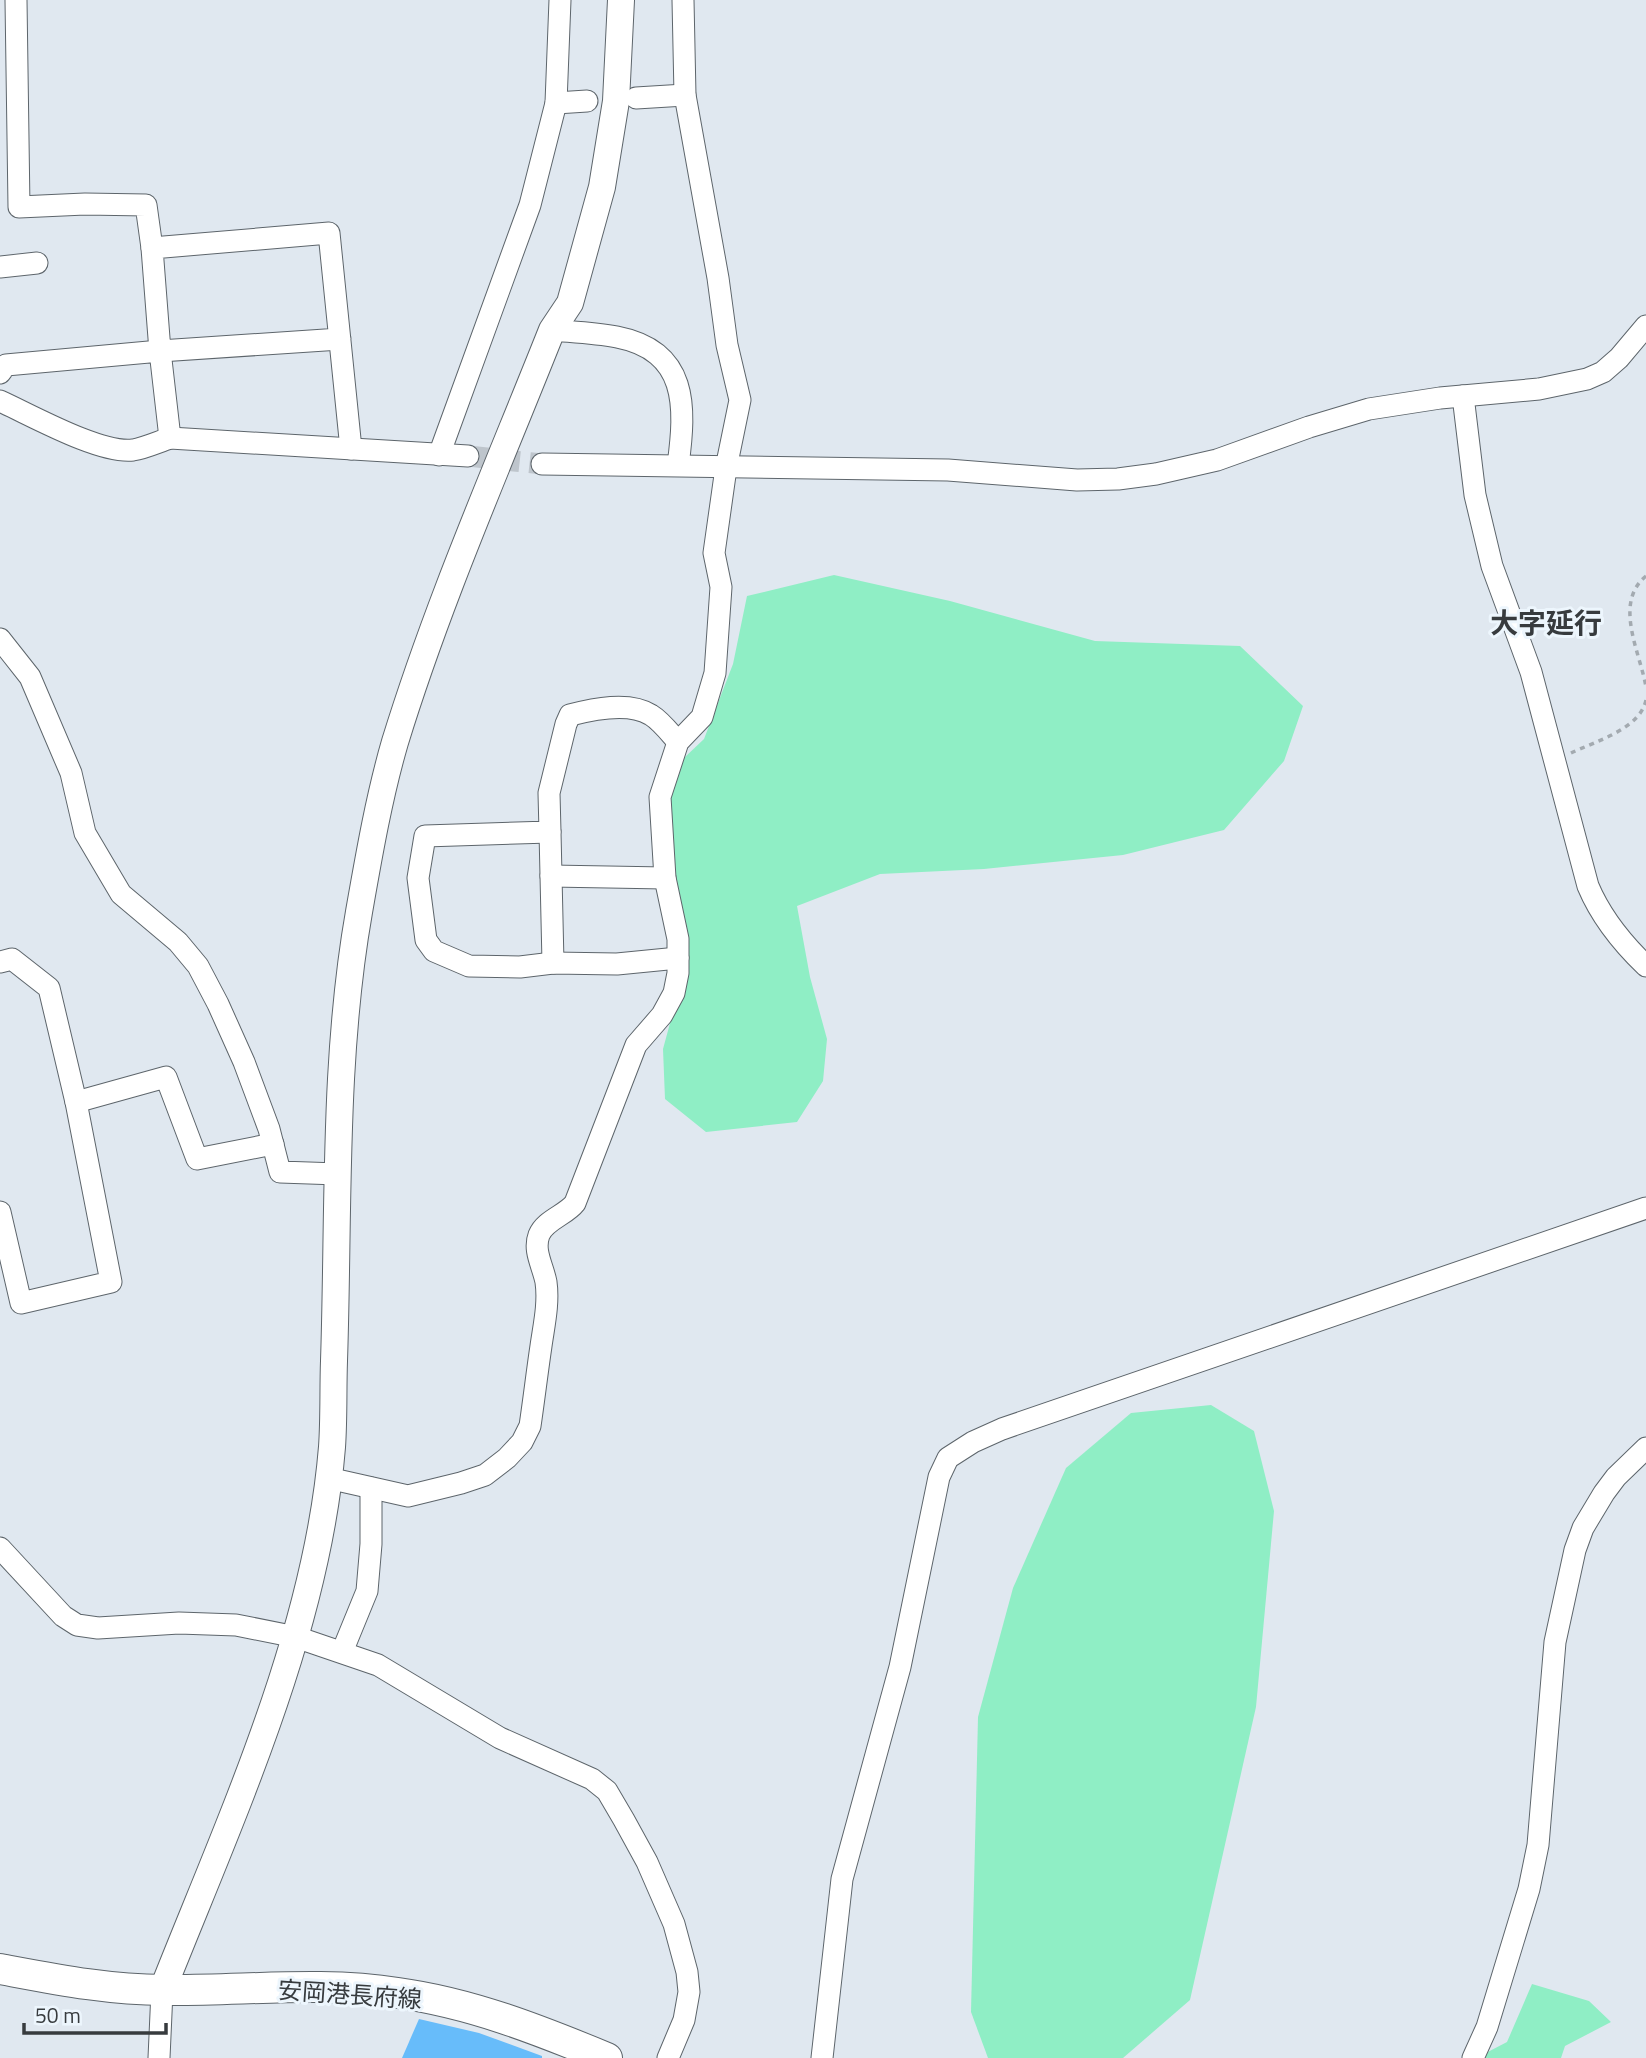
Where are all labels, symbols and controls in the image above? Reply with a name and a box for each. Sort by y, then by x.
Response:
district label: 大字延行 [1490,601,1602,644]
street label: 安岡港長府線 [277,1971,423,2017]
scale bar [24,1992,166,2036]
text: 50 m [35,1999,81,2031]

